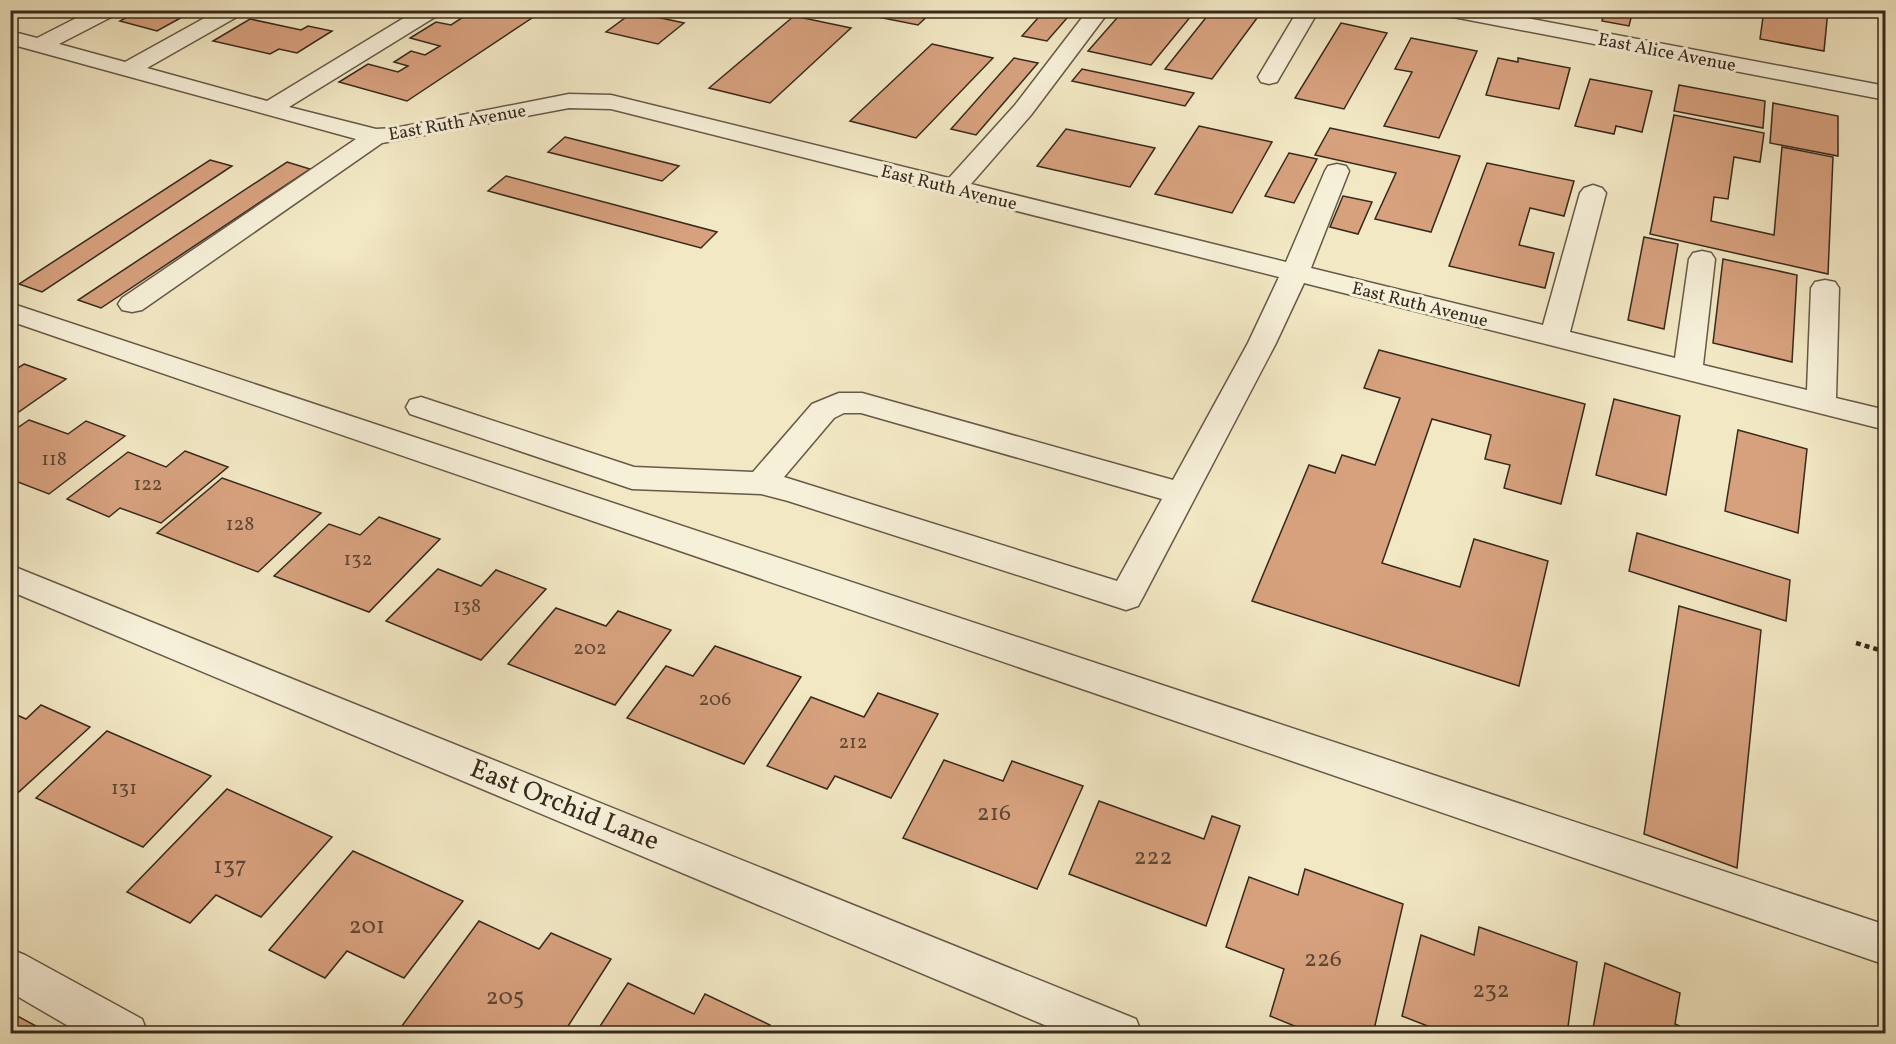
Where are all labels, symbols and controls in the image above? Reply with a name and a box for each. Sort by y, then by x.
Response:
street label: East Alice Avenue [1596,28,1738,79]
street label: East Ruth Avenue [386,99,528,148]
street label: East Ruth Avenue [878,159,1019,217]
street label: East Ruth Avenue [1349,276,1490,334]
house number: 118 [41,446,67,474]
house number: 122 [133,471,163,499]
house number: 128 [226,511,254,539]
house number: 132 [344,546,372,574]
house number: 138 [453,593,481,621]
house number: 202 [573,635,607,663]
house number: 206 [699,686,731,714]
house number: 212 [838,729,868,757]
street label: East Orchid Lane [464,751,664,861]
house number: 131 [111,775,137,803]
house number: 216 [977,797,1011,831]
house number: 222 [1134,841,1172,875]
house number: 137 [213,850,247,884]
house number: 201 [349,910,385,944]
house number: 226 [1304,943,1342,977]
house number: 232 [1472,974,1510,1008]
house number: 205 [486,981,524,1015]

